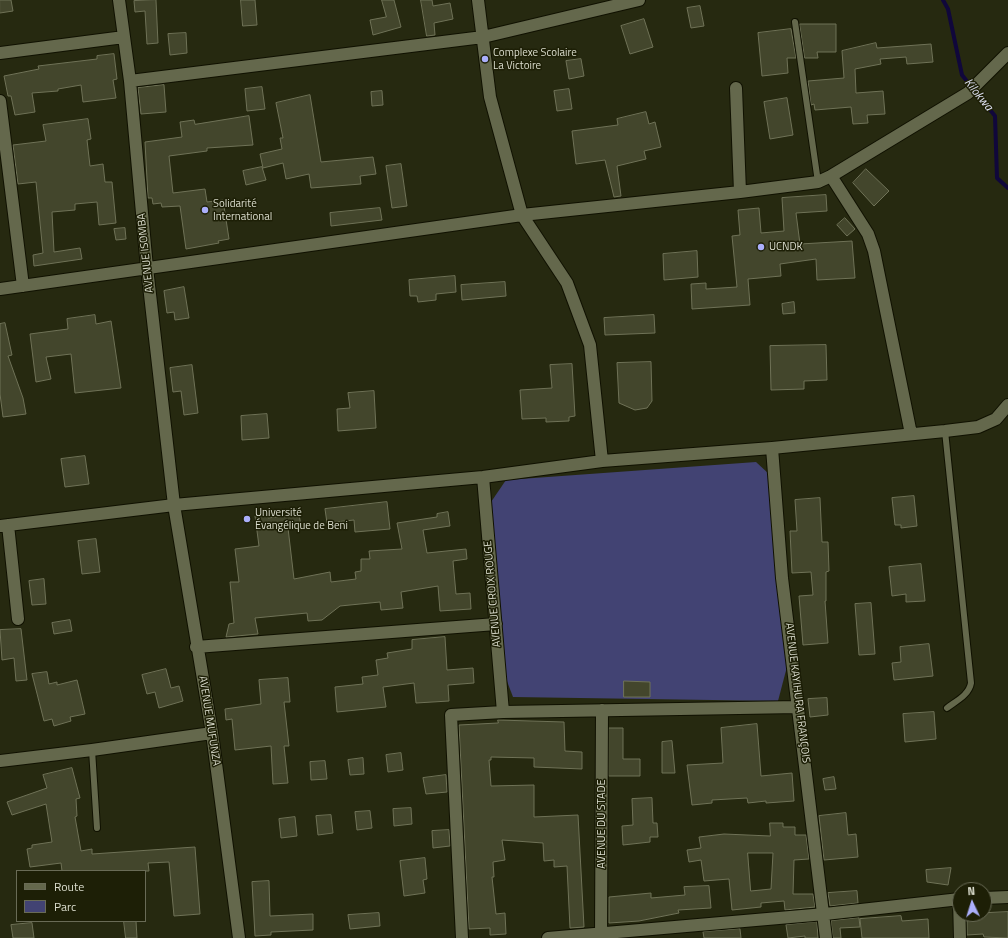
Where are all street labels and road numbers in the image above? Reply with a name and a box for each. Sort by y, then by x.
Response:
street label: AVENUE ISOMBA [135,212,157,294]
street label: AVENUE CROIX ROUGE [482,540,504,648]
street label: AVENUE KAYIHURA FRANÇOIS [782,622,812,764]
street label: AVENUE MUFUNZA [195,675,223,767]
street label: AVENUE DU STADE [595,779,609,869]

